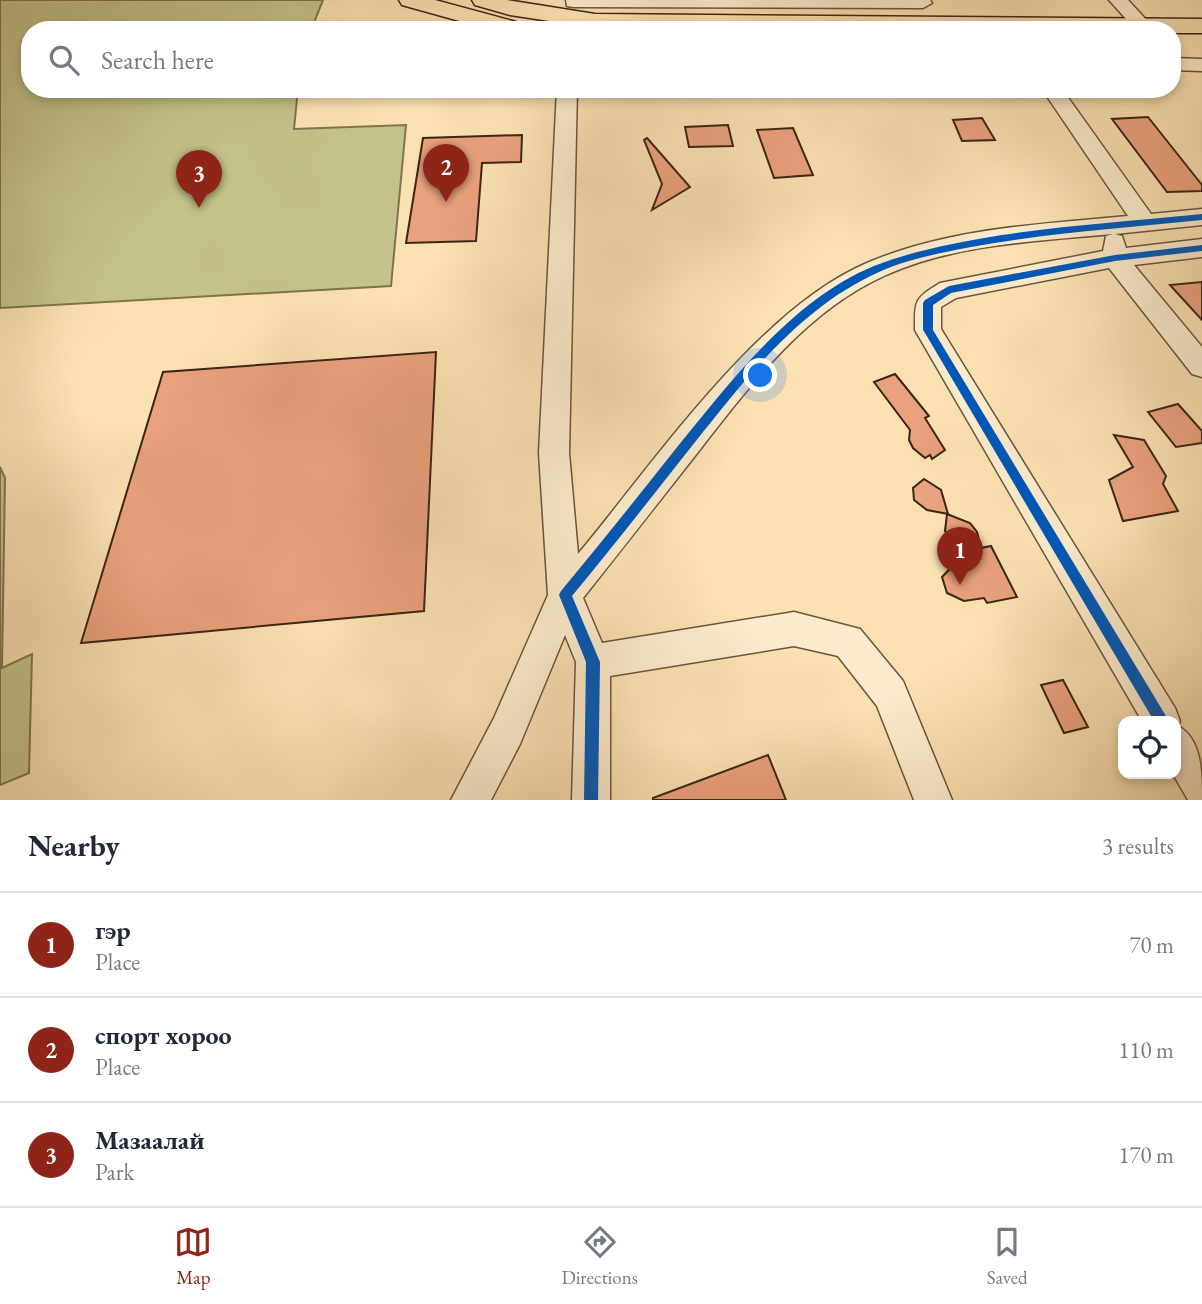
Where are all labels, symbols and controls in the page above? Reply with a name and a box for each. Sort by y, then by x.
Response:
search box [21,21,1181,98]
icon: search [45,41,83,79]
text: Search here [101,43,214,77]
pin: 2 [423,144,469,202]
pin: 3 [176,150,222,208]
your location [743,358,777,392]
pin: 1 [937,527,983,585]
map controls [1118,716,1181,779]
button: locate [1118,716,1181,779]
text: Nearby [28,826,120,865]
text: 3 results [1102,831,1174,861]
text: гэр [95,913,131,947]
text: 1 [45,930,57,960]
text: 70 m [1129,930,1174,960]
text: Place [95,947,140,977]
text: спорт хороо [95,1018,232,1052]
text: 2 [45,1035,57,1065]
text: 110 m [1118,1035,1174,1065]
text: Place [95,1052,140,1082]
text: Мазаалай [95,1123,204,1157]
text: 3 [45,1140,57,1170]
text: 170 m [1118,1140,1174,1170]
text: Park [95,1157,134,1187]
tab: Map [174,1223,212,1290]
tab: Directions [561,1223,638,1290]
tab: Saved [987,1223,1028,1290]

